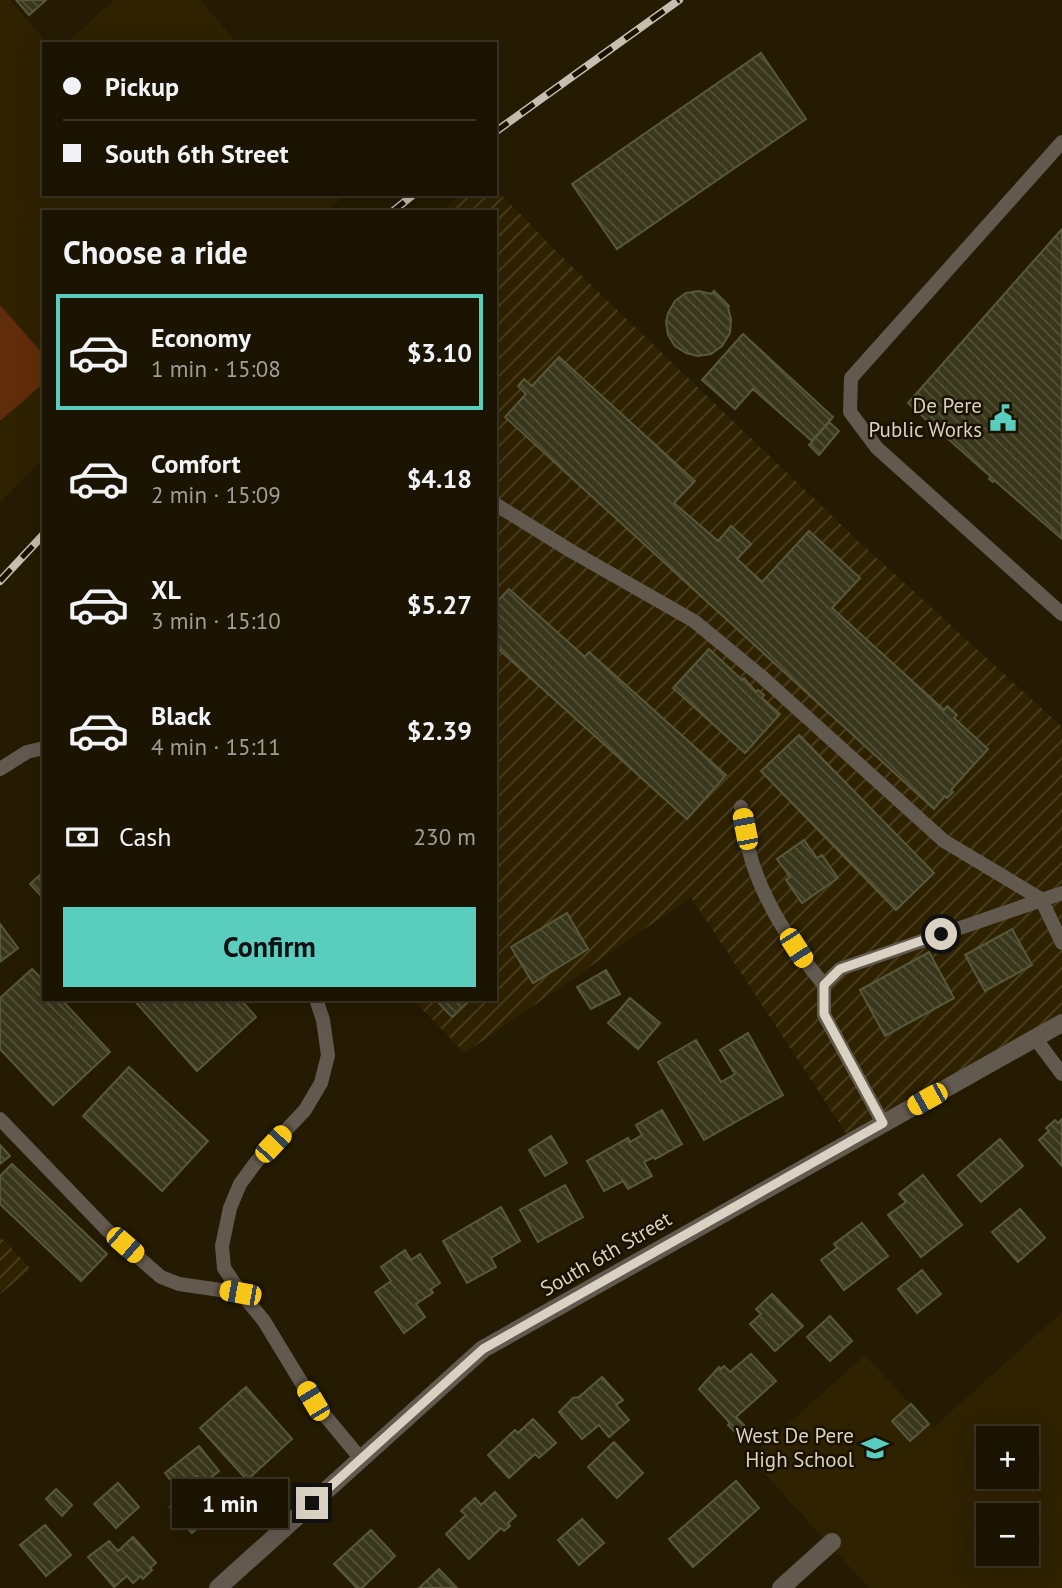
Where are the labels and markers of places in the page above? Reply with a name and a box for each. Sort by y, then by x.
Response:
place label: De Pere Public Works [869,392,982,443]
public building icon: De Pere Public Works [988,403,1018,433]
place label: West De Pere High School [736,1422,854,1473]
school or university icon: West De Pere High School [860,1433,890,1463]

